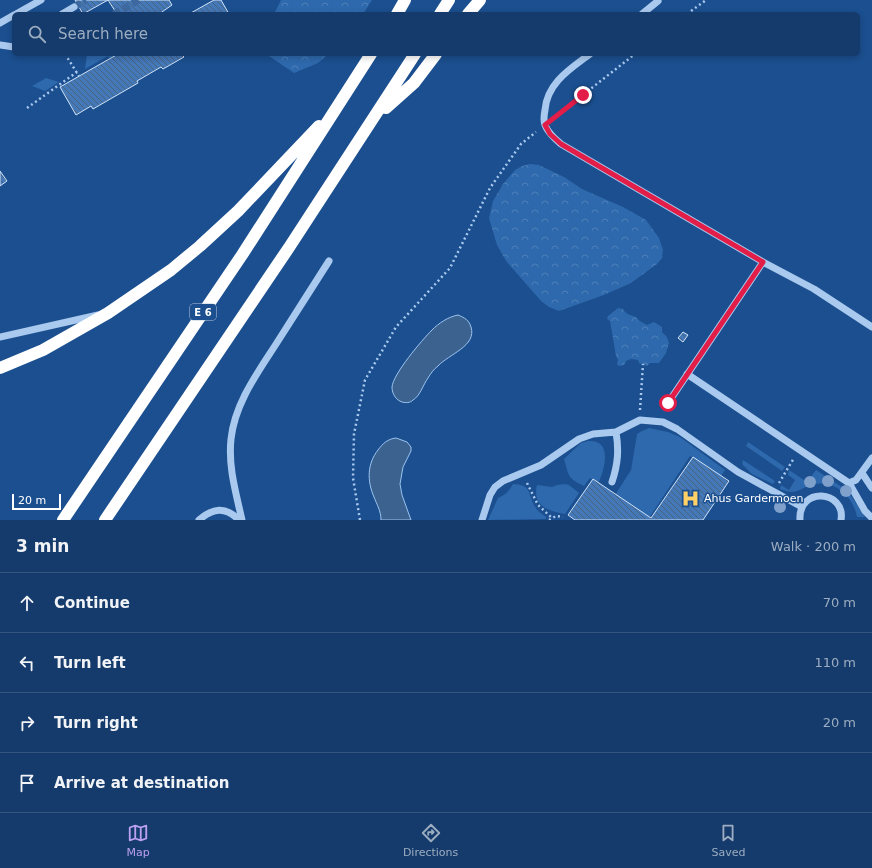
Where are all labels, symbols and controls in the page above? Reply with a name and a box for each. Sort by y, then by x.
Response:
search box [12,12,860,56]
icon: search [26,23,48,45]
text: Search here [58,25,148,43]
route end [574,86,592,104]
road number: E 6 [190,304,216,320]
route start [659,394,677,412]
hospital icon: Ahus Gardermoen [681,488,701,508]
scale bar [12,492,61,511]
place label: Ahus Gardermoen [704,492,804,505]
text: 20 m [18,494,46,507]
text: 3 min [16,536,69,556]
text: Walk · 200 m [771,539,856,554]
icon: ahead [16,592,38,614]
text: Continue [54,594,130,612]
text: 70 m [823,595,856,610]
icon: left [16,652,38,674]
text: Turn left [54,654,126,672]
text: 110 m [814,655,856,670]
icon: right [16,712,38,734]
text: Turn right [54,714,138,732]
text: 20 m [823,715,856,730]
icon: arrive [16,772,38,794]
text: Arrive at destination [54,774,229,792]
tab: Map [127,822,150,859]
tab: Directions [403,822,458,859]
tab: Saved [711,822,745,859]

